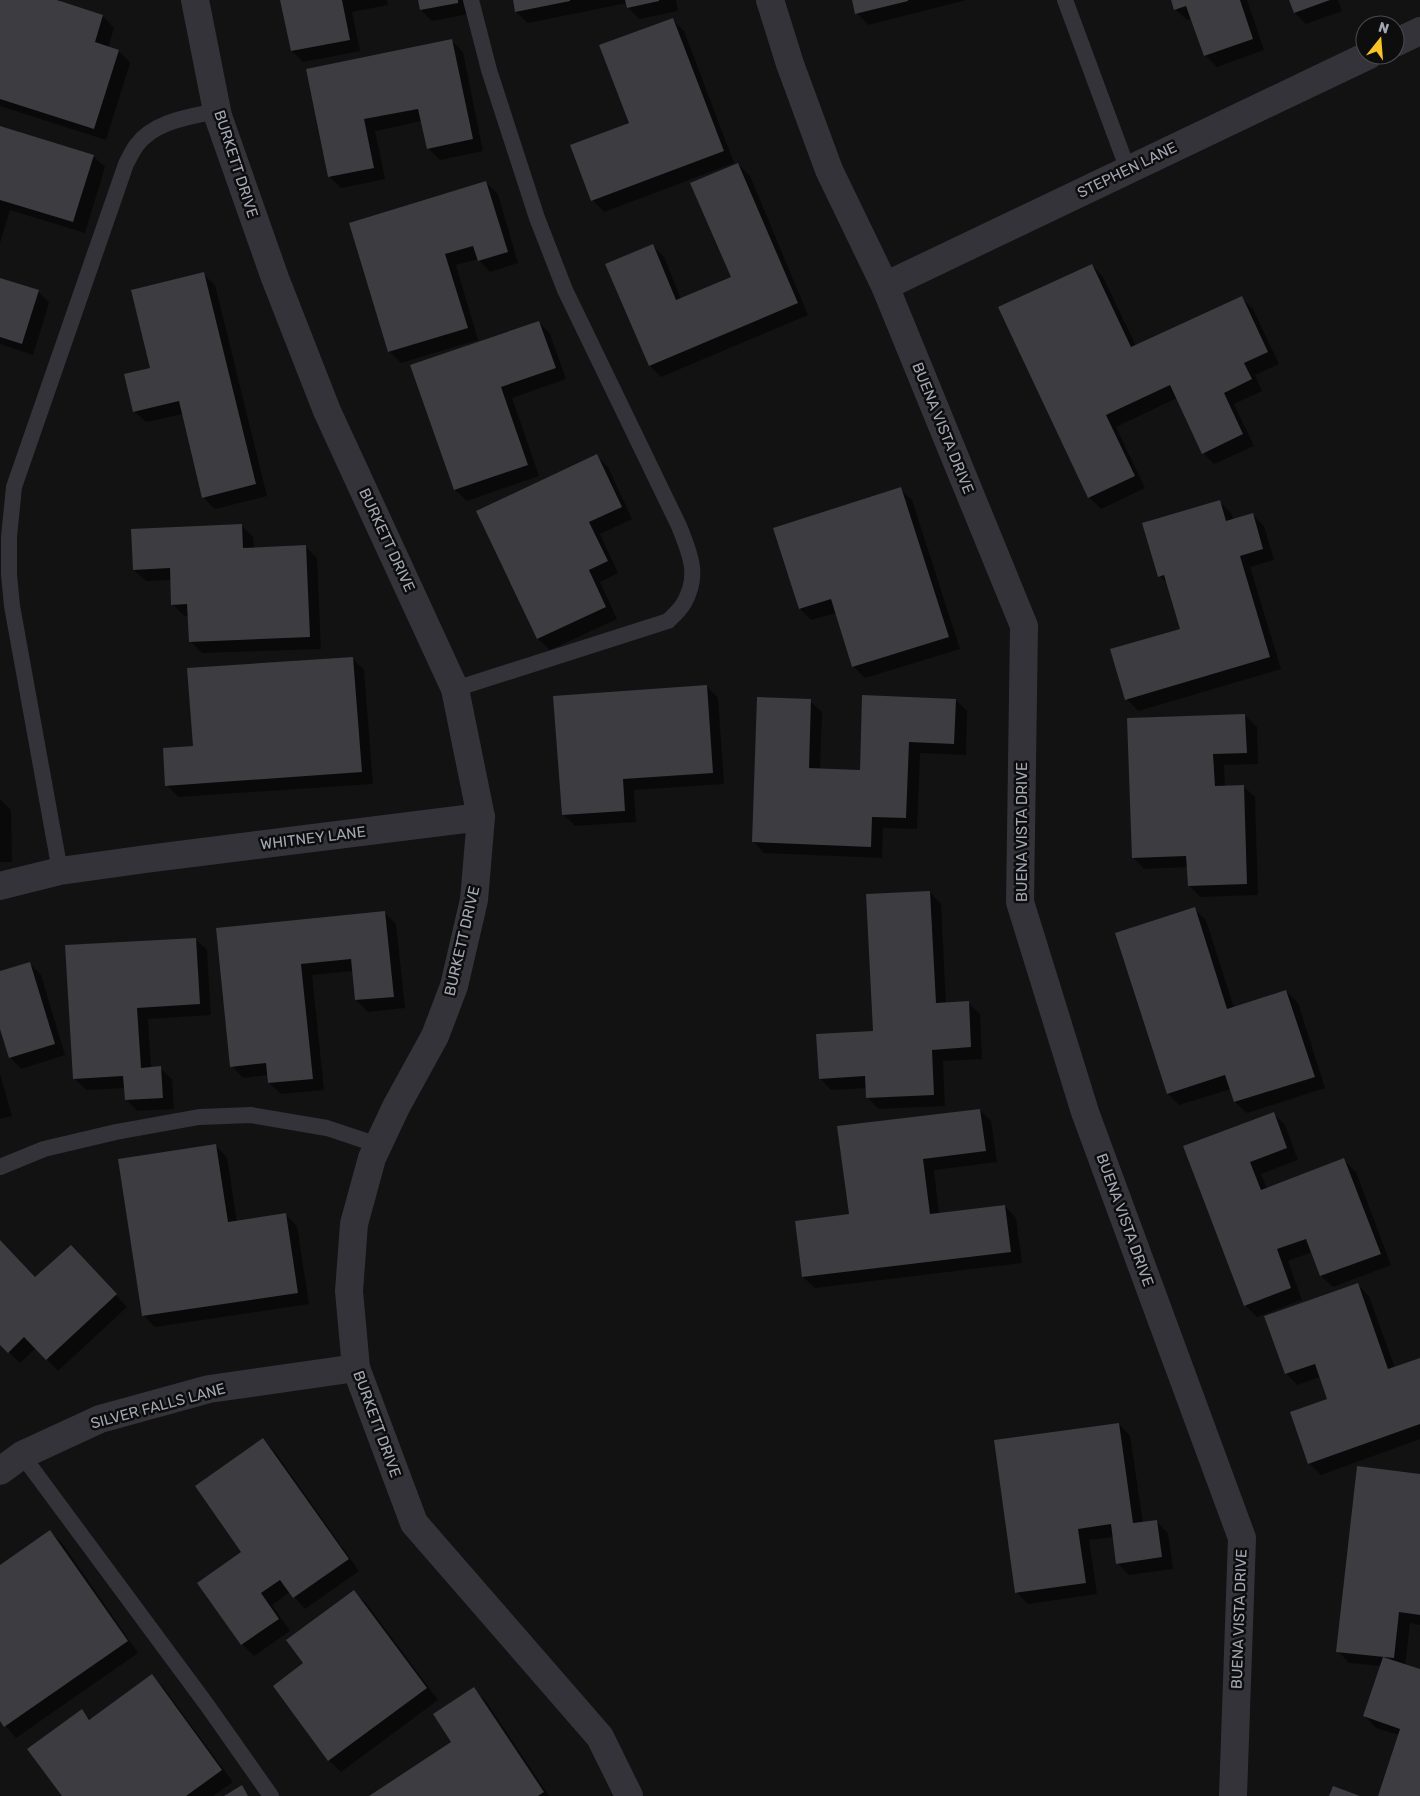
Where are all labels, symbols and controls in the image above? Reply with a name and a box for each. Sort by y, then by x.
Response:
north arrow [1355,15,1405,65]
text: N [1376,18,1391,38]
street label: BURKETT DRIVE [210,108,262,220]
street label: STEPHEN LANE [1074,138,1180,202]
street label: BUENA VISTA DRIVE [908,360,978,496]
street label: BURKETT DRIVE [355,485,419,595]
street label: BUENA VISTA DRIVE [1013,762,1031,902]
street label: WHITNEY LANE [259,823,367,853]
street label: BURKETT DRIVE [441,884,483,998]
street label: BUENA VISTA DRIVE [1093,1151,1157,1289]
street label: BURKETT DRIVE [349,1368,405,1480]
street label: SILVER FALLS LANE [89,1379,227,1433]
street label: BUENA VISTA DRIVE [1228,1549,1250,1689]

